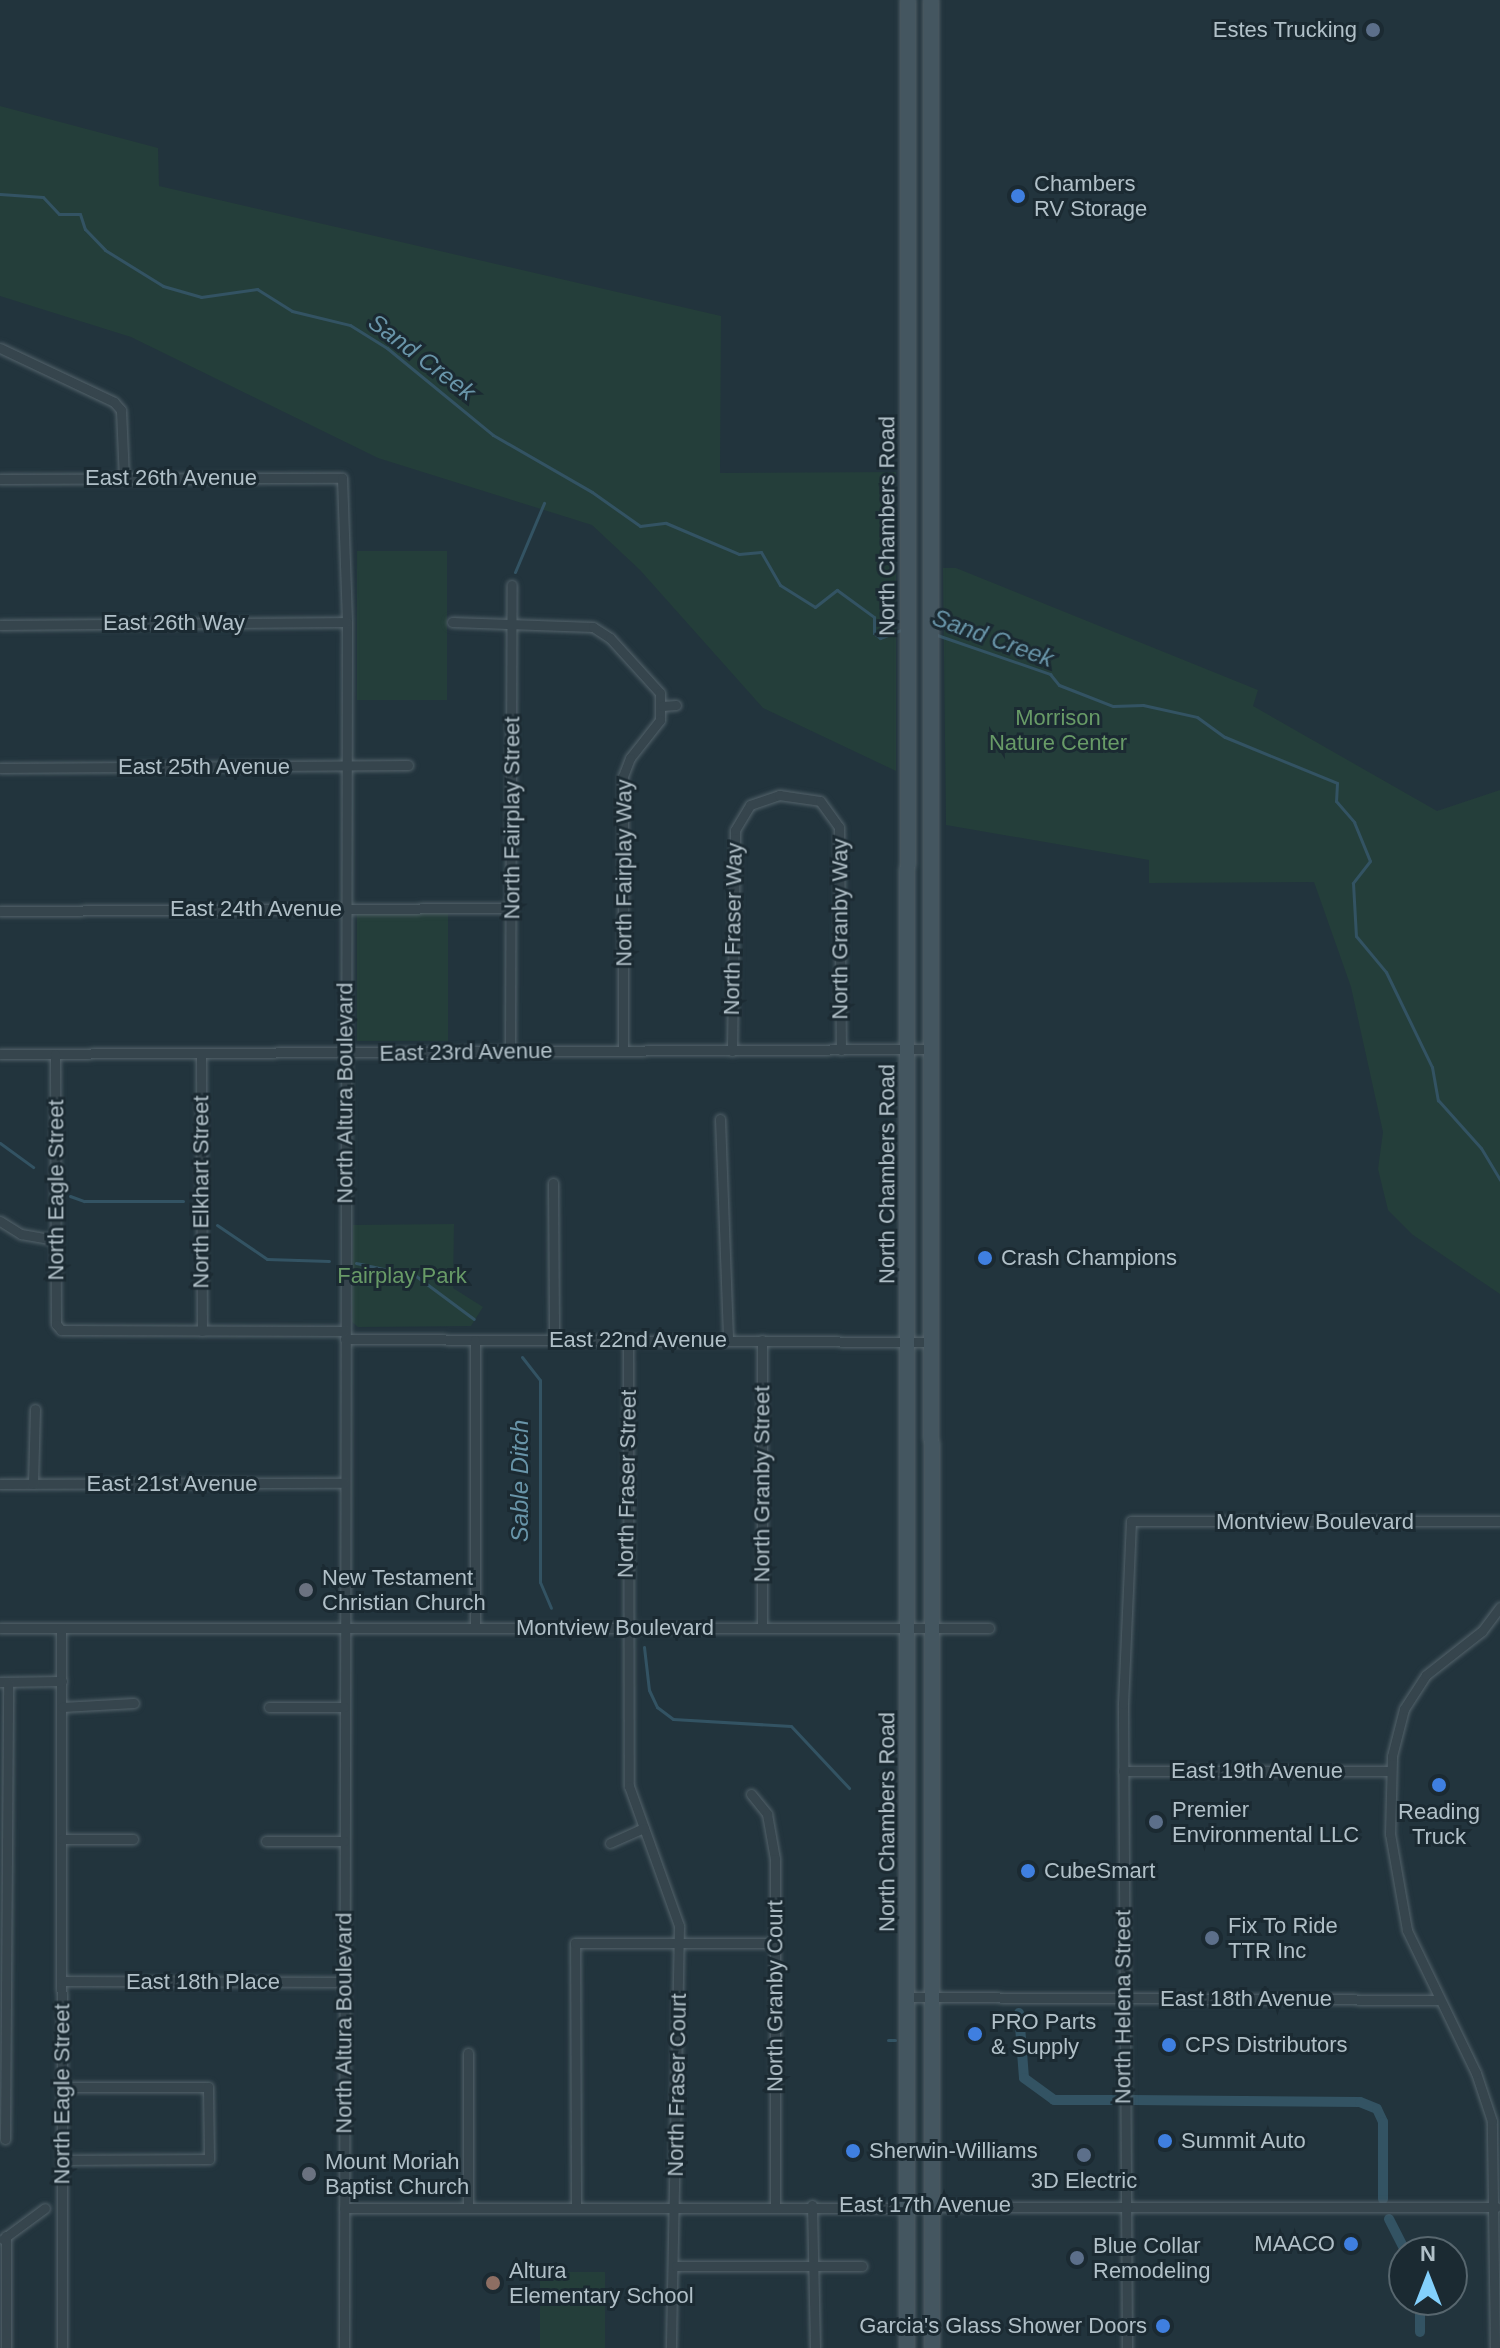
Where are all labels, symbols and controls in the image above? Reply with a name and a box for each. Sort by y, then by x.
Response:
place label: Estes Trucking [1212,17,1357,43]
marker: Estes Trucking [1364,21,1382,39]
place label: Chambers RV Storage [1034,170,1147,222]
marker: Chambers RV Storage [1009,187,1027,205]
water label: Sand Creek [363,307,481,407]
street label: North Chambers Road [874,416,900,636]
street label: East 26th Avenue [84,465,258,491]
water label: Sand Creek [929,603,1057,673]
street label: East 26th Way [103,610,245,636]
park label: Morrison Nature Center [989,704,1127,756]
street label: North Fairplay Street [499,717,525,919]
street label: East 25th Avenue [117,754,291,780]
street label: North Fairplay Way [611,779,637,967]
street label: North Granby Way [827,838,853,1020]
street label: North Fraser Way [718,842,748,1016]
street label: East 24th Avenue [169,896,343,922]
street label: North Altura Boulevard [332,982,358,1204]
street label: East 23rd Avenue [379,1037,553,1067]
street label: North Chambers Road [874,1064,900,1284]
street label: North Elkhart Street [188,1095,214,1289]
street label: North Eagle Street [43,1100,69,1280]
place label: Crash Champions [1001,1245,1177,1271]
marker: Crash Champions [976,1249,994,1267]
park label: Fairplay Park [337,1263,467,1289]
street label: East 22nd Avenue [548,1327,728,1353]
street label: North Granby Street [749,1386,775,1582]
street label: North Fraser Street [612,1390,642,1578]
water label: Sable Ditch [506,1420,534,1542]
street label: East 21st Avenue [86,1471,258,1497]
street label: Montview Boulevard [1216,1509,1414,1535]
place label: New Testament Christian Church [322,1564,486,1616]
marker: New Testament Christian Church [297,1581,315,1599]
street label: Montview Boulevard [516,1615,714,1641]
street label: North Chambers Road [874,1712,900,1932]
street label: East 19th Avenue [1170,1758,1344,1784]
marker: Reading Truck [1430,1776,1448,1794]
place label: Premier Environmental LLC [1172,1796,1359,1848]
place label: Reading Truck [1398,1798,1480,1850]
marker: Premier Environmental LLC [1147,1813,1165,1831]
place label: CubeSmart [1044,1858,1155,1884]
marker: CubeSmart [1019,1862,1037,1880]
street label: North Granby Court [762,1900,788,2092]
street label: North Helena Street [1110,1910,1136,2104]
street label: North Altura Boulevard [331,1912,357,2134]
place label: Fix To Ride TTR Inc [1228,1912,1338,1964]
marker: Fix To Ride TTR Inc [1203,1929,1221,1947]
street label: East 18th Place [126,1969,280,1995]
street label: East 18th Avenue [1159,1986,1333,2012]
street label: North Fraser Court [662,1993,692,2177]
street label: North Eagle Street [49,2004,75,2184]
place label: PRO Parts & Supply [991,2008,1096,2060]
marker: PRO Parts & Supply [966,2025,984,2043]
place label: CPS Distributors [1185,2032,1348,2058]
marker: CPS Distributors [1160,2036,1178,2054]
place label: Summit Auto [1181,2128,1307,2154]
marker: Summit Auto [1156,2132,1174,2150]
place label: Sherwin-Williams [869,2138,1038,2164]
marker: Sherwin-Williams [844,2142,862,2160]
marker: 3D Electric [1075,2146,1093,2164]
place label: Mount Moriah Baptist Church [325,2148,469,2200]
marker: Mount Moriah Baptist Church [300,2165,318,2183]
place label: 3D Electric [1031,2168,1137,2194]
street label: East 17th Avenue [838,2192,1012,2218]
place label: MAACO [1254,2231,1335,2257]
place label: Blue Collar Remodeling [1093,2232,1210,2284]
marker: MAACO [1342,2235,1360,2253]
north arrow [1388,2236,1468,2316]
text: N [1420,2241,1436,2266]
marker: Blue Collar Remodeling [1068,2249,1086,2267]
place label: Altura Elementary School [509,2257,694,2308]
marker: Altura Elementary School [484,2274,502,2292]
place label: Garcia's Glass Shower Doors [859,2313,1147,2339]
marker: Garcia's Glass Shower Doors [1154,2317,1172,2335]

